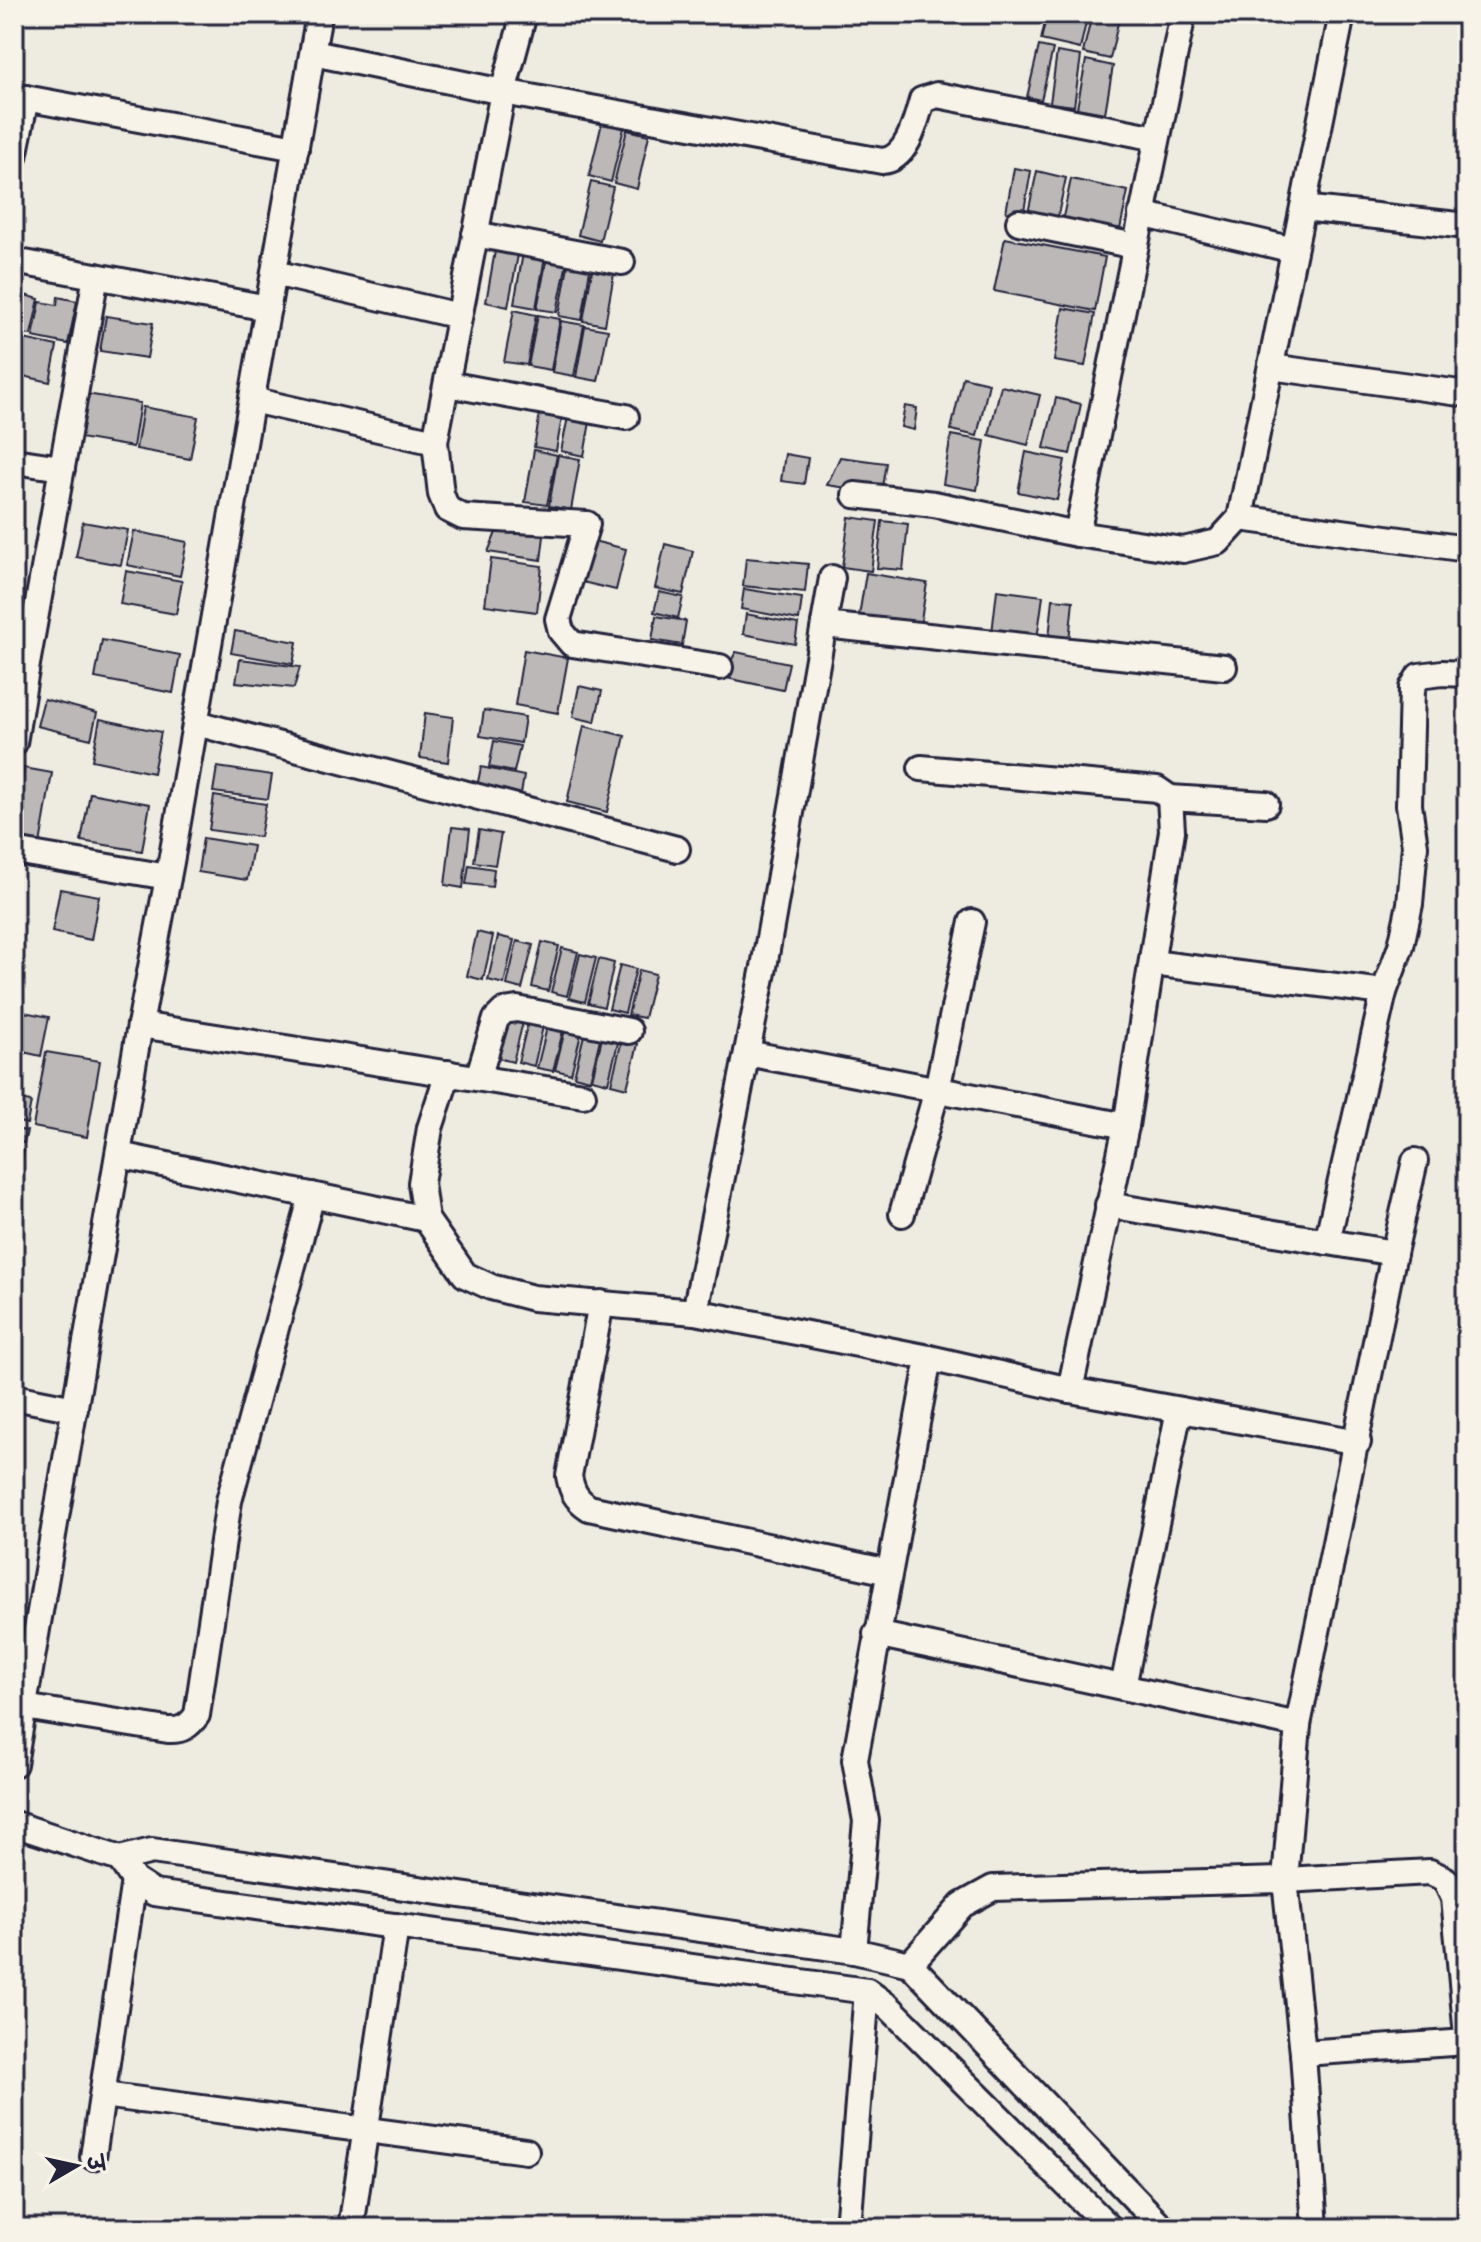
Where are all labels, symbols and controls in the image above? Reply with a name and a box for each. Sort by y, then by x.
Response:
north arrow [36,2126,116,2206]
text: उ [78,2152,109,2175]

